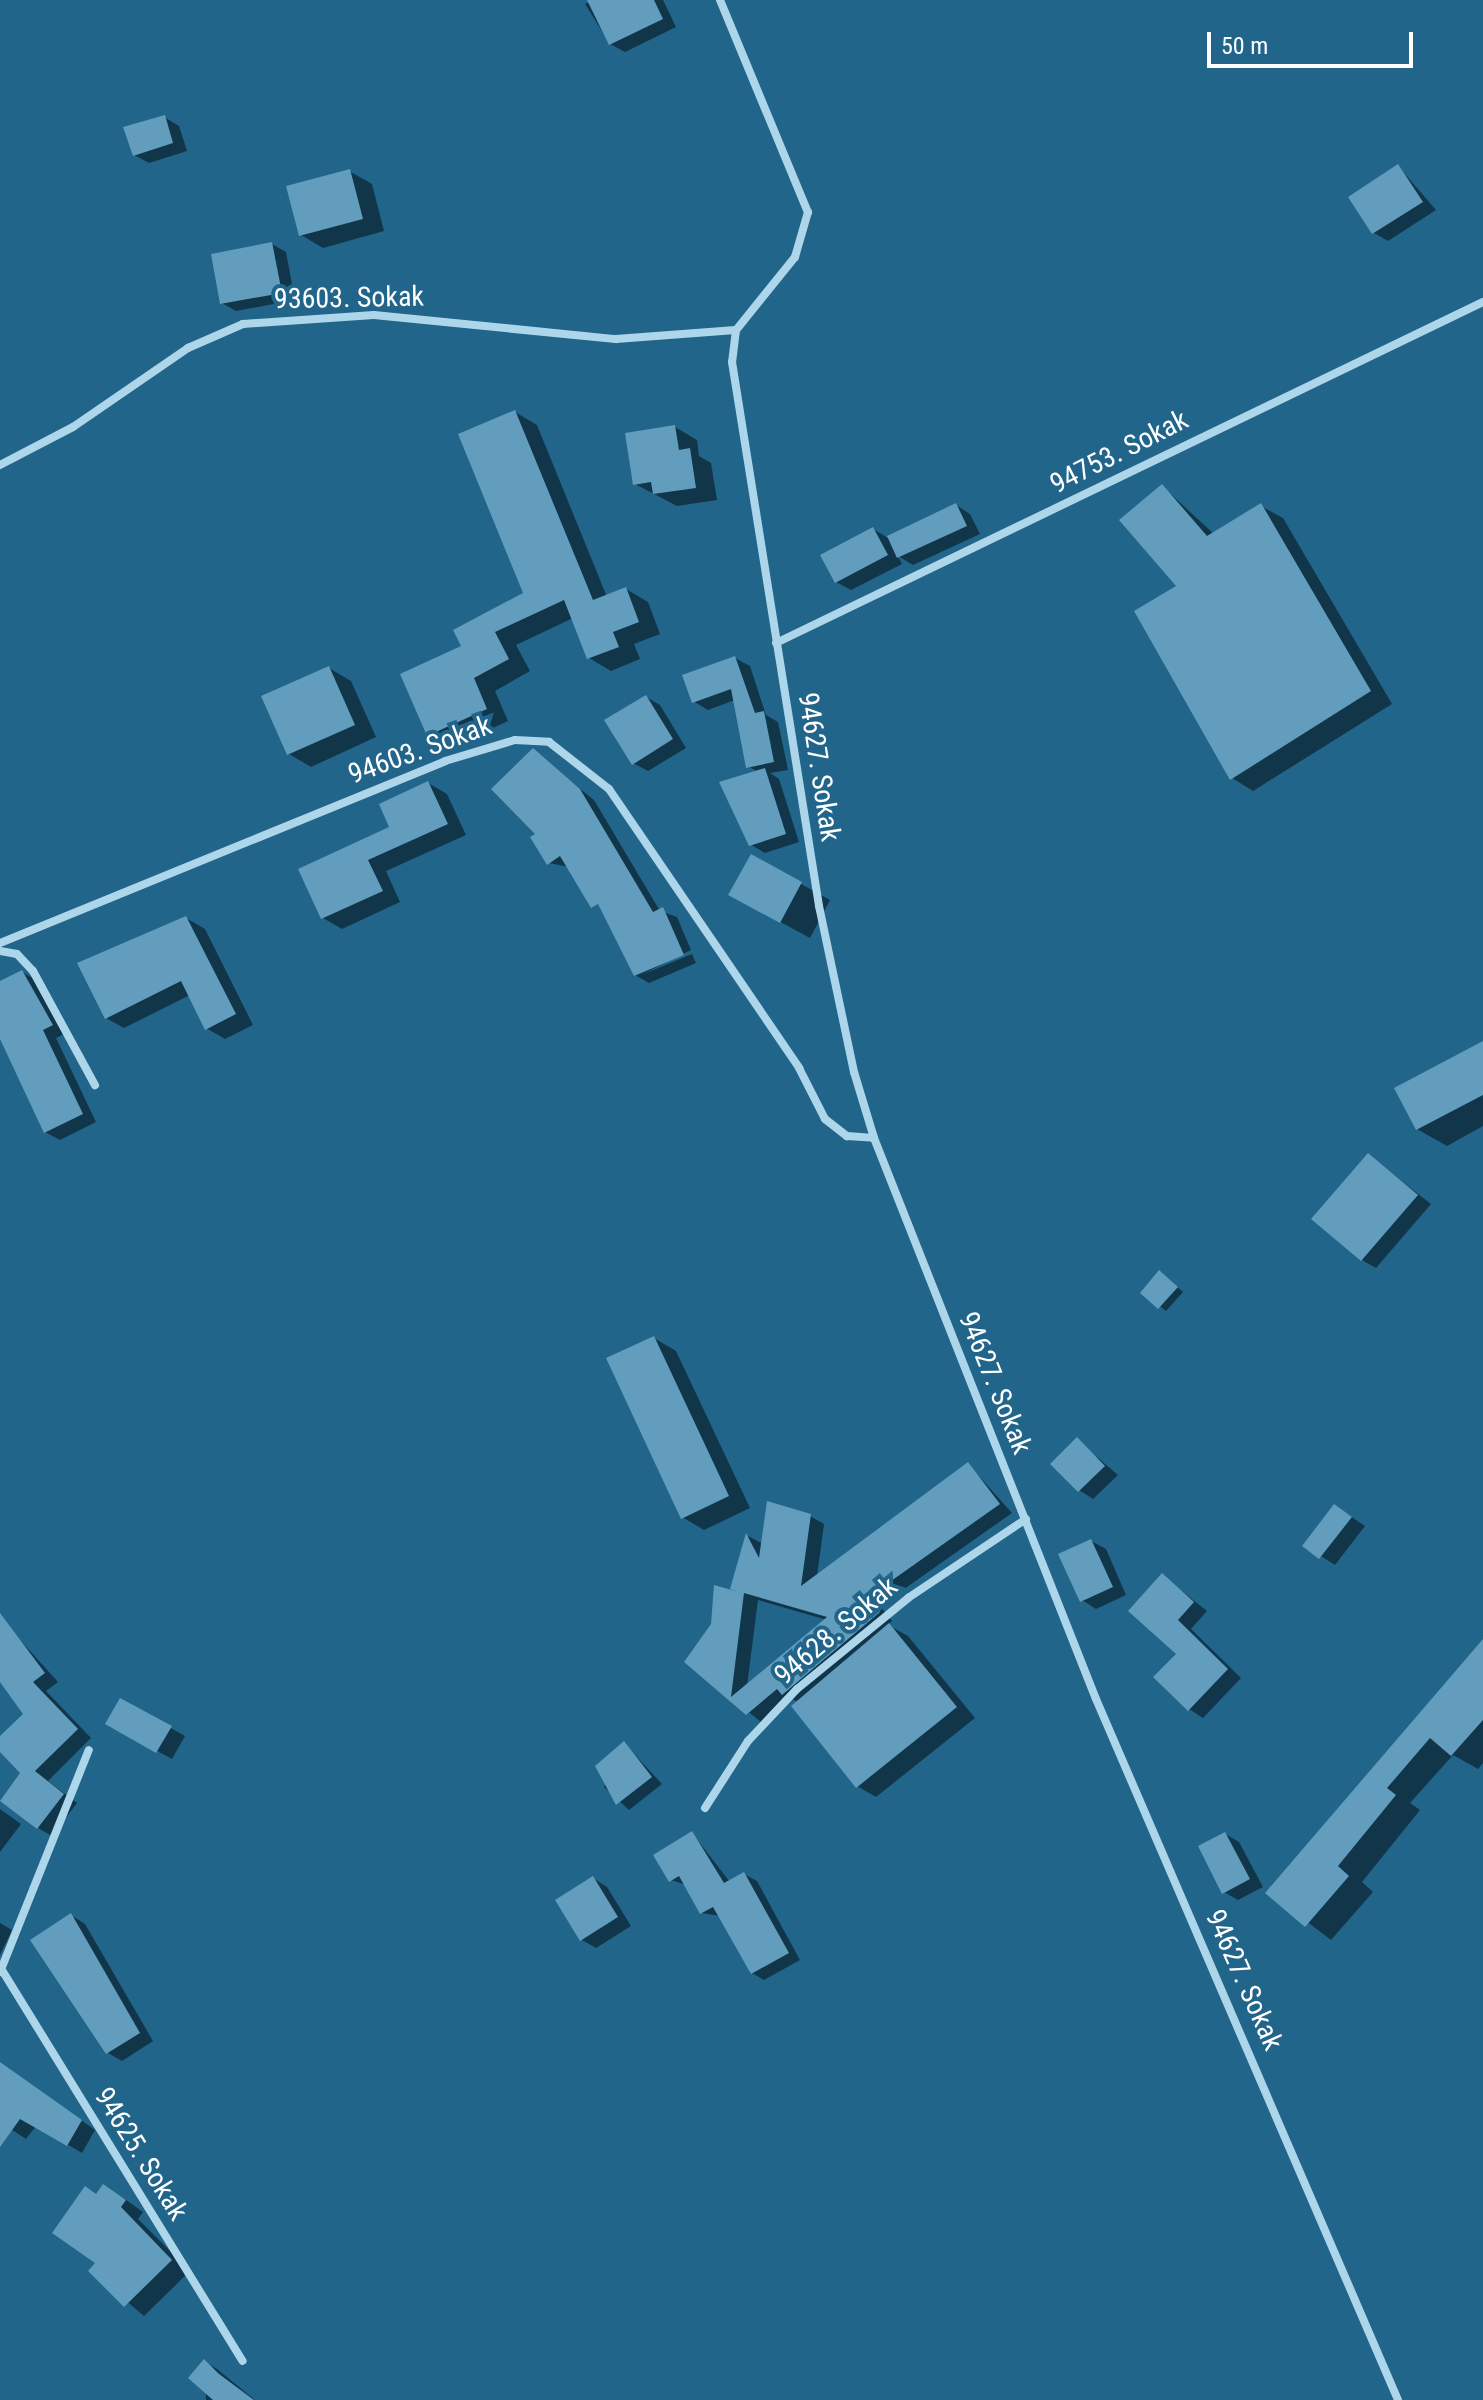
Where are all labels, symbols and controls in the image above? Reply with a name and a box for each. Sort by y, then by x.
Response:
scale bar [1211,16,1417,66]
text: 50 m [1221,32,1268,60]
street label: 93603. Sokak [274,280,424,316]
street label: 94753. Sokak [1044,403,1194,501]
street label: 94627. Sokak [791,690,847,844]
street label: 94603. Sokak [344,709,496,791]
street label: 94627. Sokak [951,1307,1039,1459]
street label: 94628. Sokak [768,1570,904,1692]
street label: 94627. Sokak [1198,1905,1290,2055]
street label: 94625. Sokak [87,2081,195,2227]

